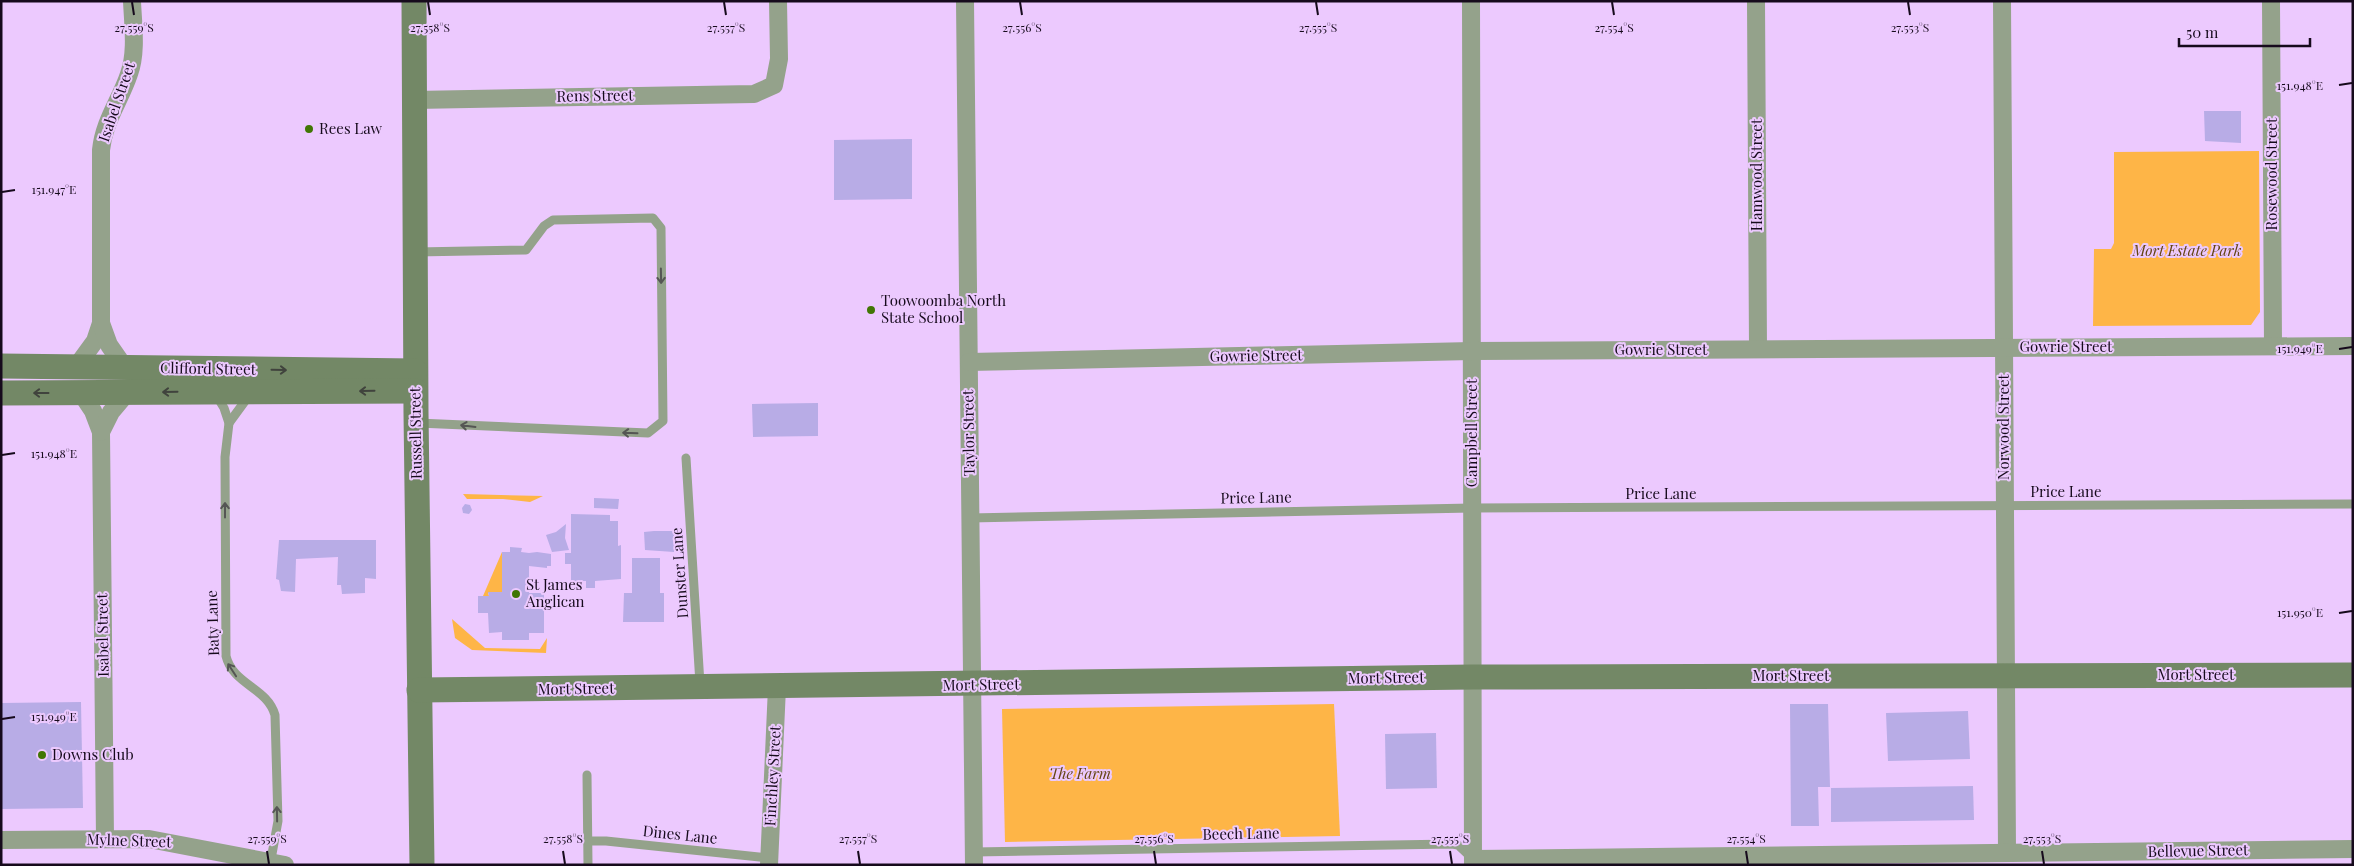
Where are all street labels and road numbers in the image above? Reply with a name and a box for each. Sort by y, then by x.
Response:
street label: Isabel Street [93,58,139,144]
street label: Rens Street [556,84,634,106]
street label: Rosewood Street [2261,117,2281,230]
street label: Hamwood Street [1746,118,1766,231]
street label: Gowrie Street [2020,336,2113,356]
street label: Gowrie Street [1615,339,1708,359]
street label: Gowrie Street [1209,344,1303,366]
street label: Clifford Street [160,357,257,379]
street label: Norwood Street [1993,373,2013,480]
street label: Campbell Street [1461,378,1481,487]
street label: Russell Street [404,386,426,479]
street label: Taylor Street [957,389,979,476]
street label: Price Lane [2030,481,2102,501]
street label: Price Lane [1625,483,1697,503]
street label: Price Lane [1220,486,1292,508]
street label: Dunster Lane [666,527,692,619]
street label: Baty Lane [201,590,223,656]
street label: Isabel Street [91,592,113,677]
street label: Mort Street [2158,664,2235,684]
street label: Mort Street [1753,665,1830,685]
street label: Mort Street [1347,666,1425,688]
street label: Mort Street [942,673,1020,695]
street label: Mort Street [537,677,615,699]
street label: Finchley Street [759,724,785,827]
street label: Dines Lane [642,820,718,848]
street label: Beech Lane [1202,822,1280,844]
street label: Mylne Street [86,829,172,851]
street label: Bellevue Street [2148,839,2249,861]

